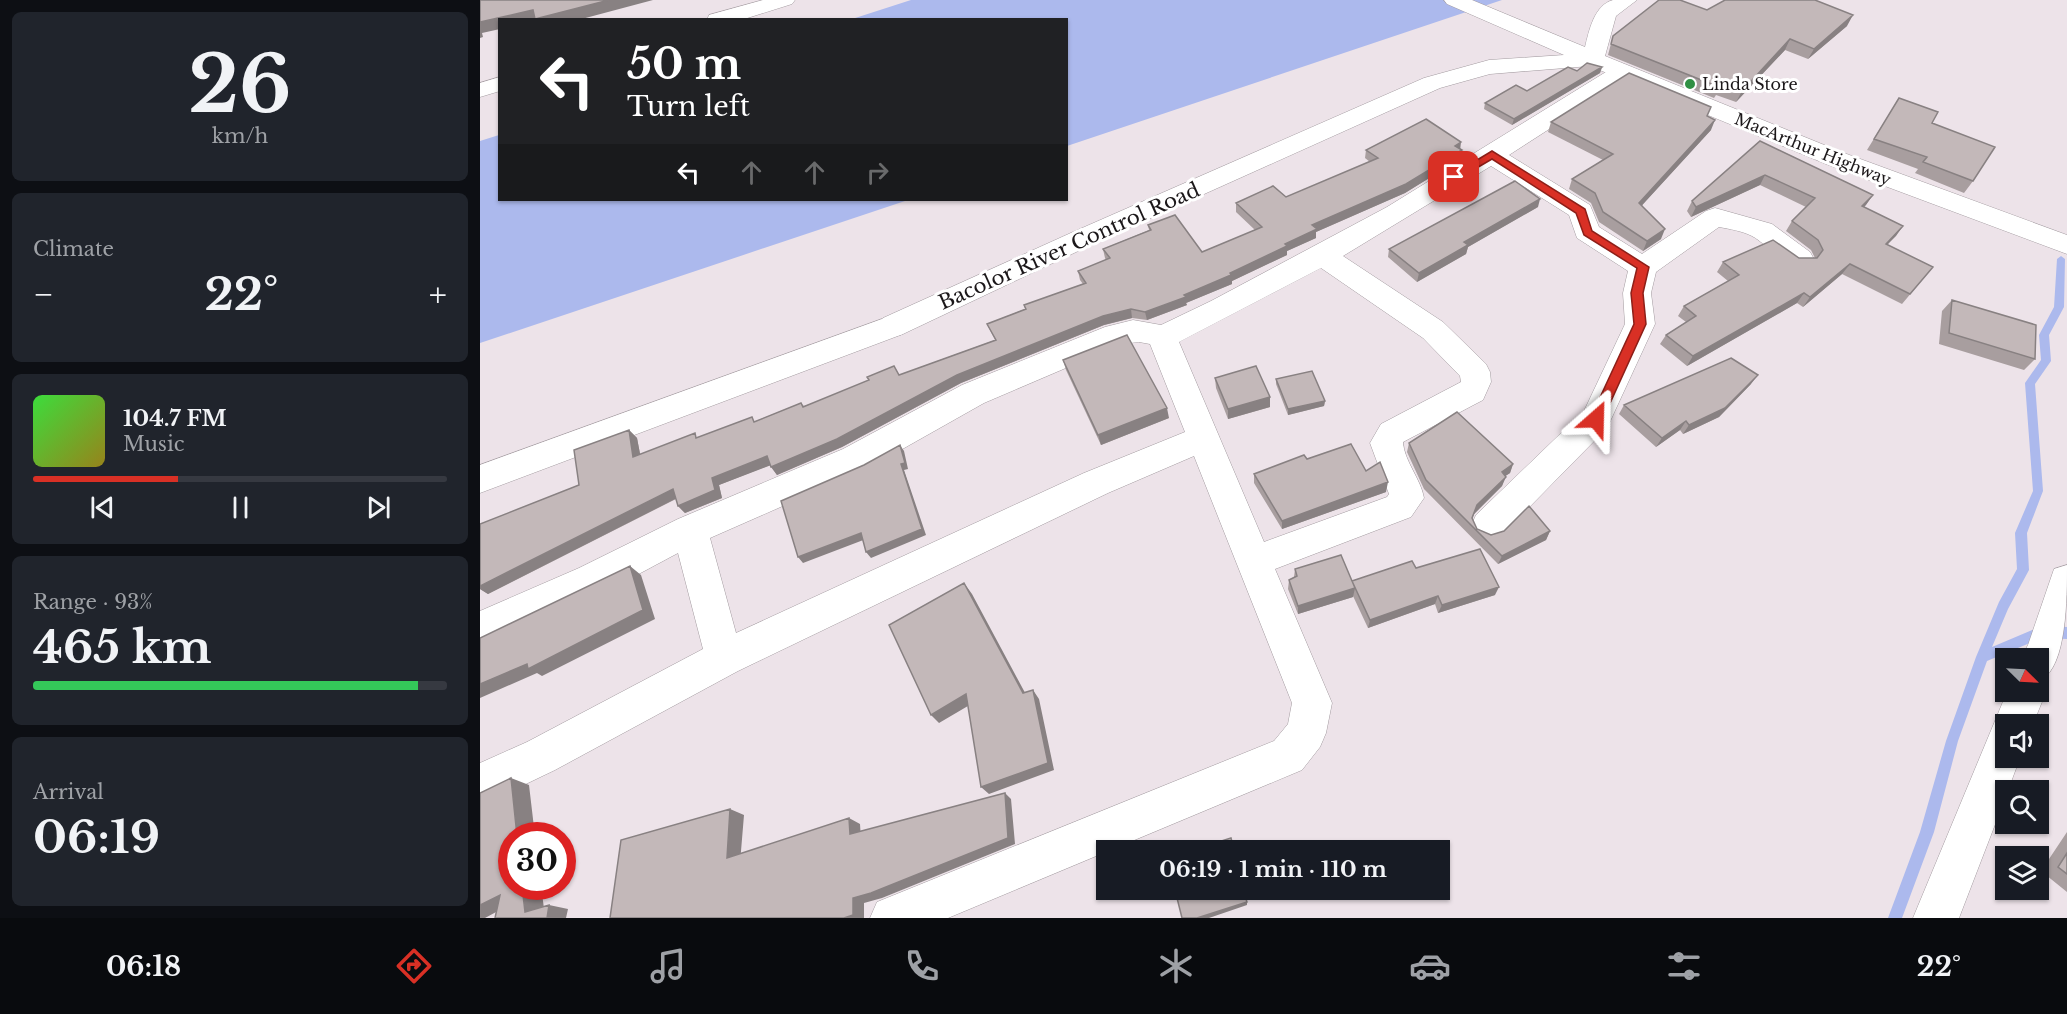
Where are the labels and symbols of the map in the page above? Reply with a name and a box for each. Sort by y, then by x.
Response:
place label: Linda Store [1702,74,1798,94]
marker: Linda Store [1683,77,1697,91]
street label: MacArthur Highway [1732,108,1895,190]
pin [1428,151,1479,202]
street label: Bacolor River Control Road [935,177,1203,315]
position arrow [1564,387,1628,451]
north arrow [1995,648,2049,702]
speed limit sign: 30 [498,822,576,900]

